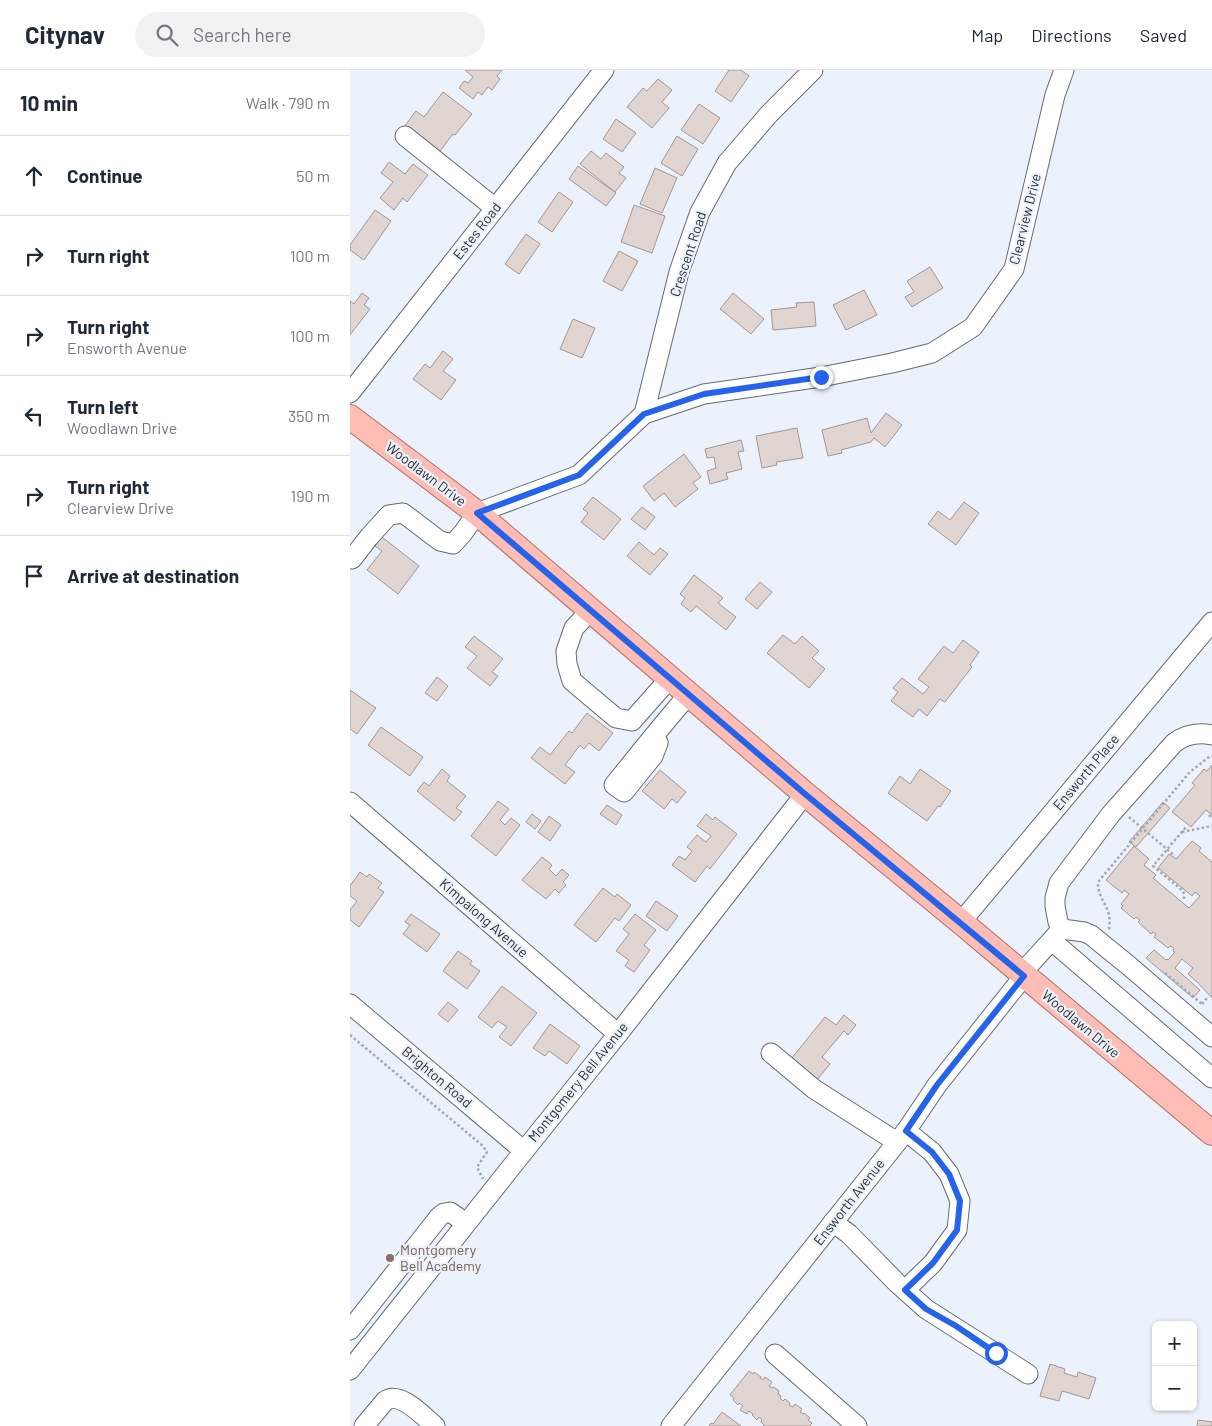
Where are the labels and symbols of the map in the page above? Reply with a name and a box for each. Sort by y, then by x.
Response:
street label: Clearview Drive [1005,172,1044,266]
street label: Estes Road [449,199,504,263]
street label: Crescent Road [666,209,709,299]
route end [810,366,833,389]
street label: Woodlawn Drive [383,438,470,509]
street label: Ensworth Place [1049,730,1122,813]
street label: Kimpalong Avenue [437,875,532,961]
street label: Woodlawn Drive [1039,986,1124,1061]
street label: Montgomery Bell Avenue [524,1018,631,1145]
street label: Brighton Road [399,1042,476,1111]
street label: Ensworth Avenue [810,1155,888,1248]
place label: Montgomery Bell Academy [400,1241,482,1274]
marker: Montgomery Bell Academy [384,1252,396,1264]
route start [985,1342,1008,1365]

